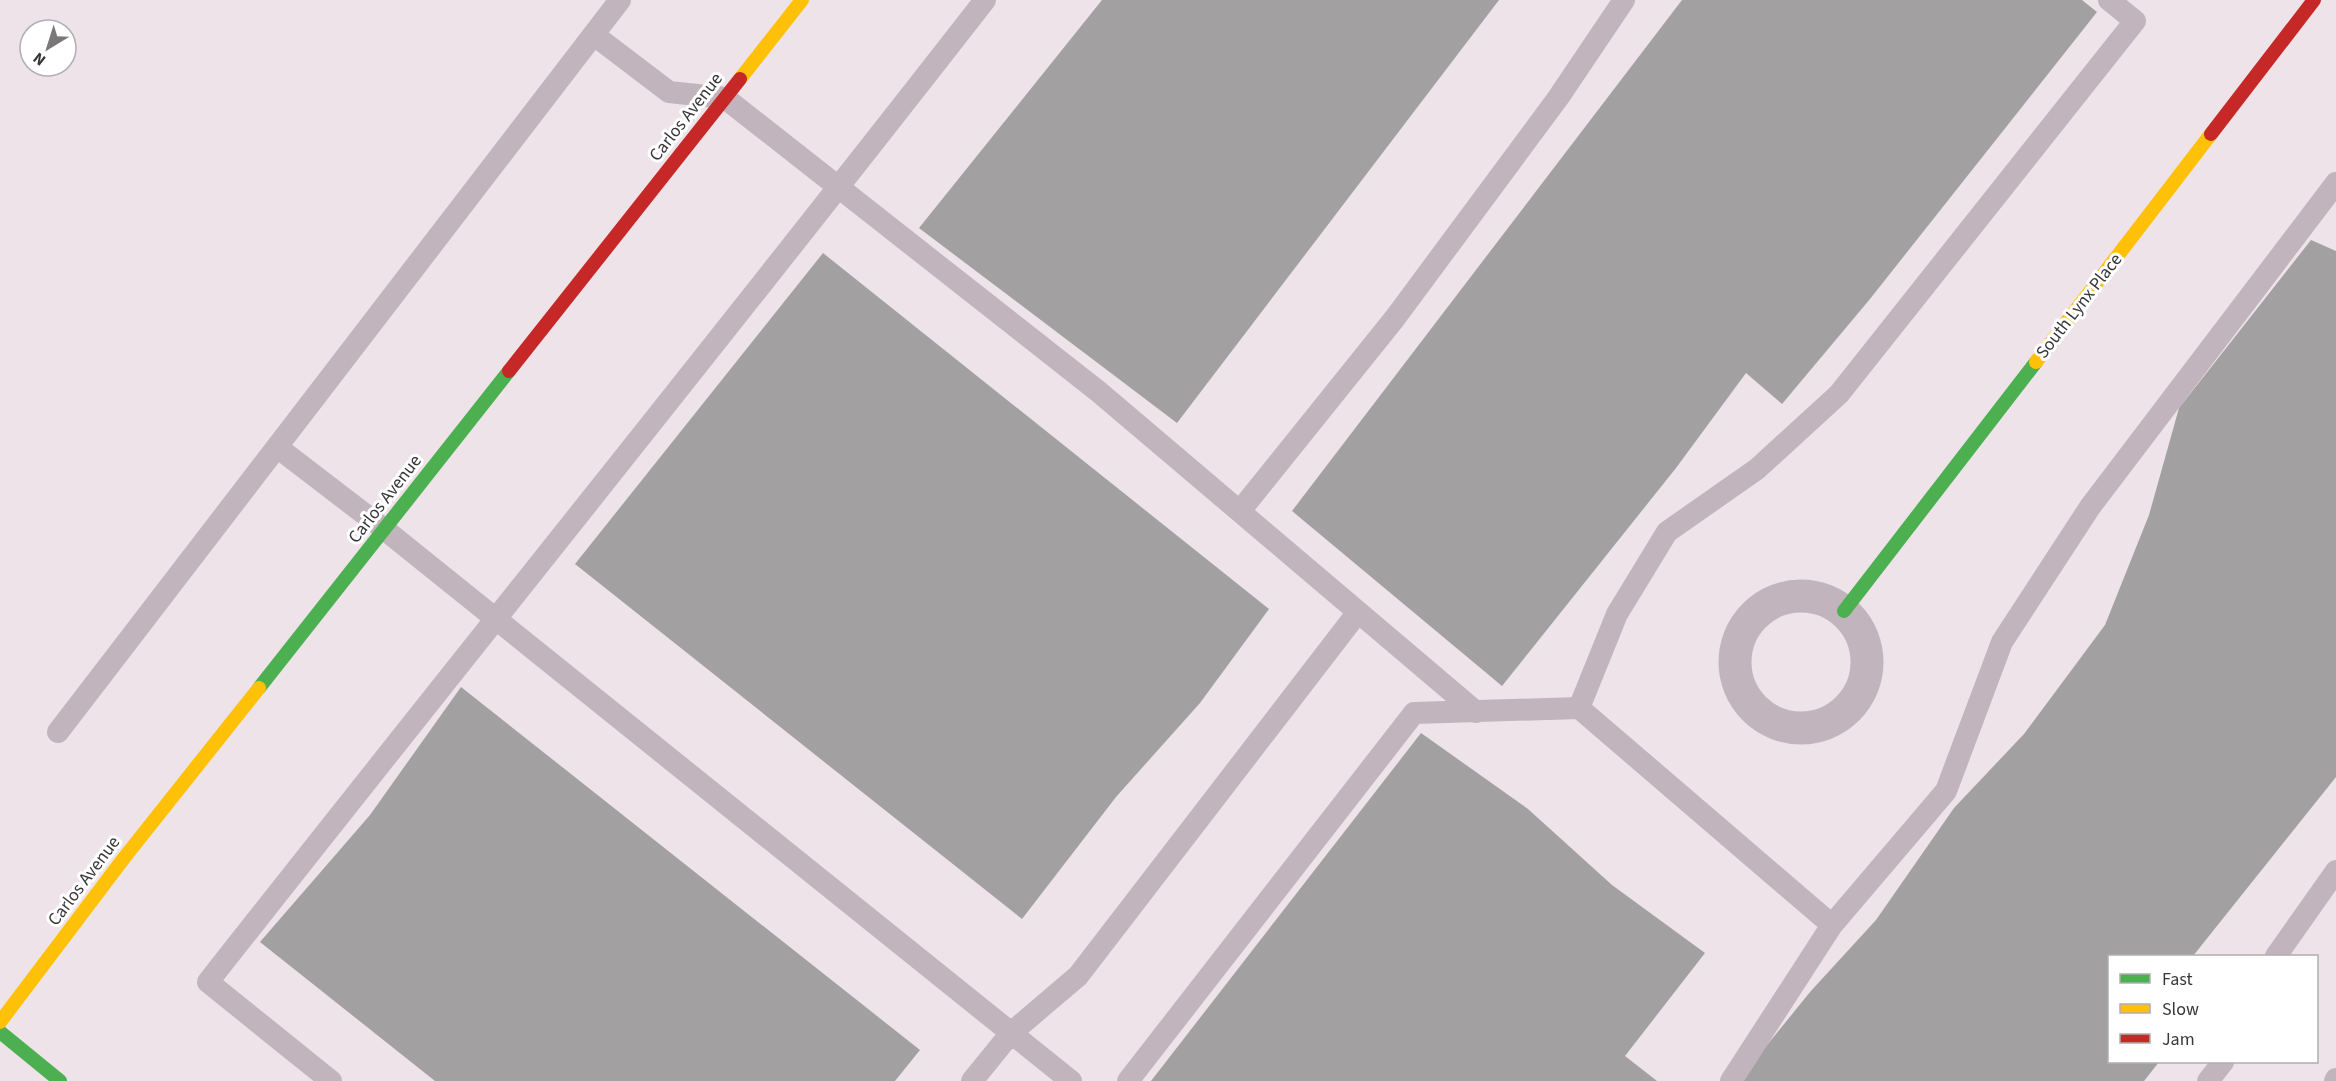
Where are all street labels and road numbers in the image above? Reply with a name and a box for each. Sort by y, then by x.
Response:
street label: Carlos Avenue [643,67,729,167]
street label: South Lynx Place [2030,248,2128,364]
street label: Carlos Avenue [342,449,428,549]
street label: Carlos Avenue [42,831,126,931]

